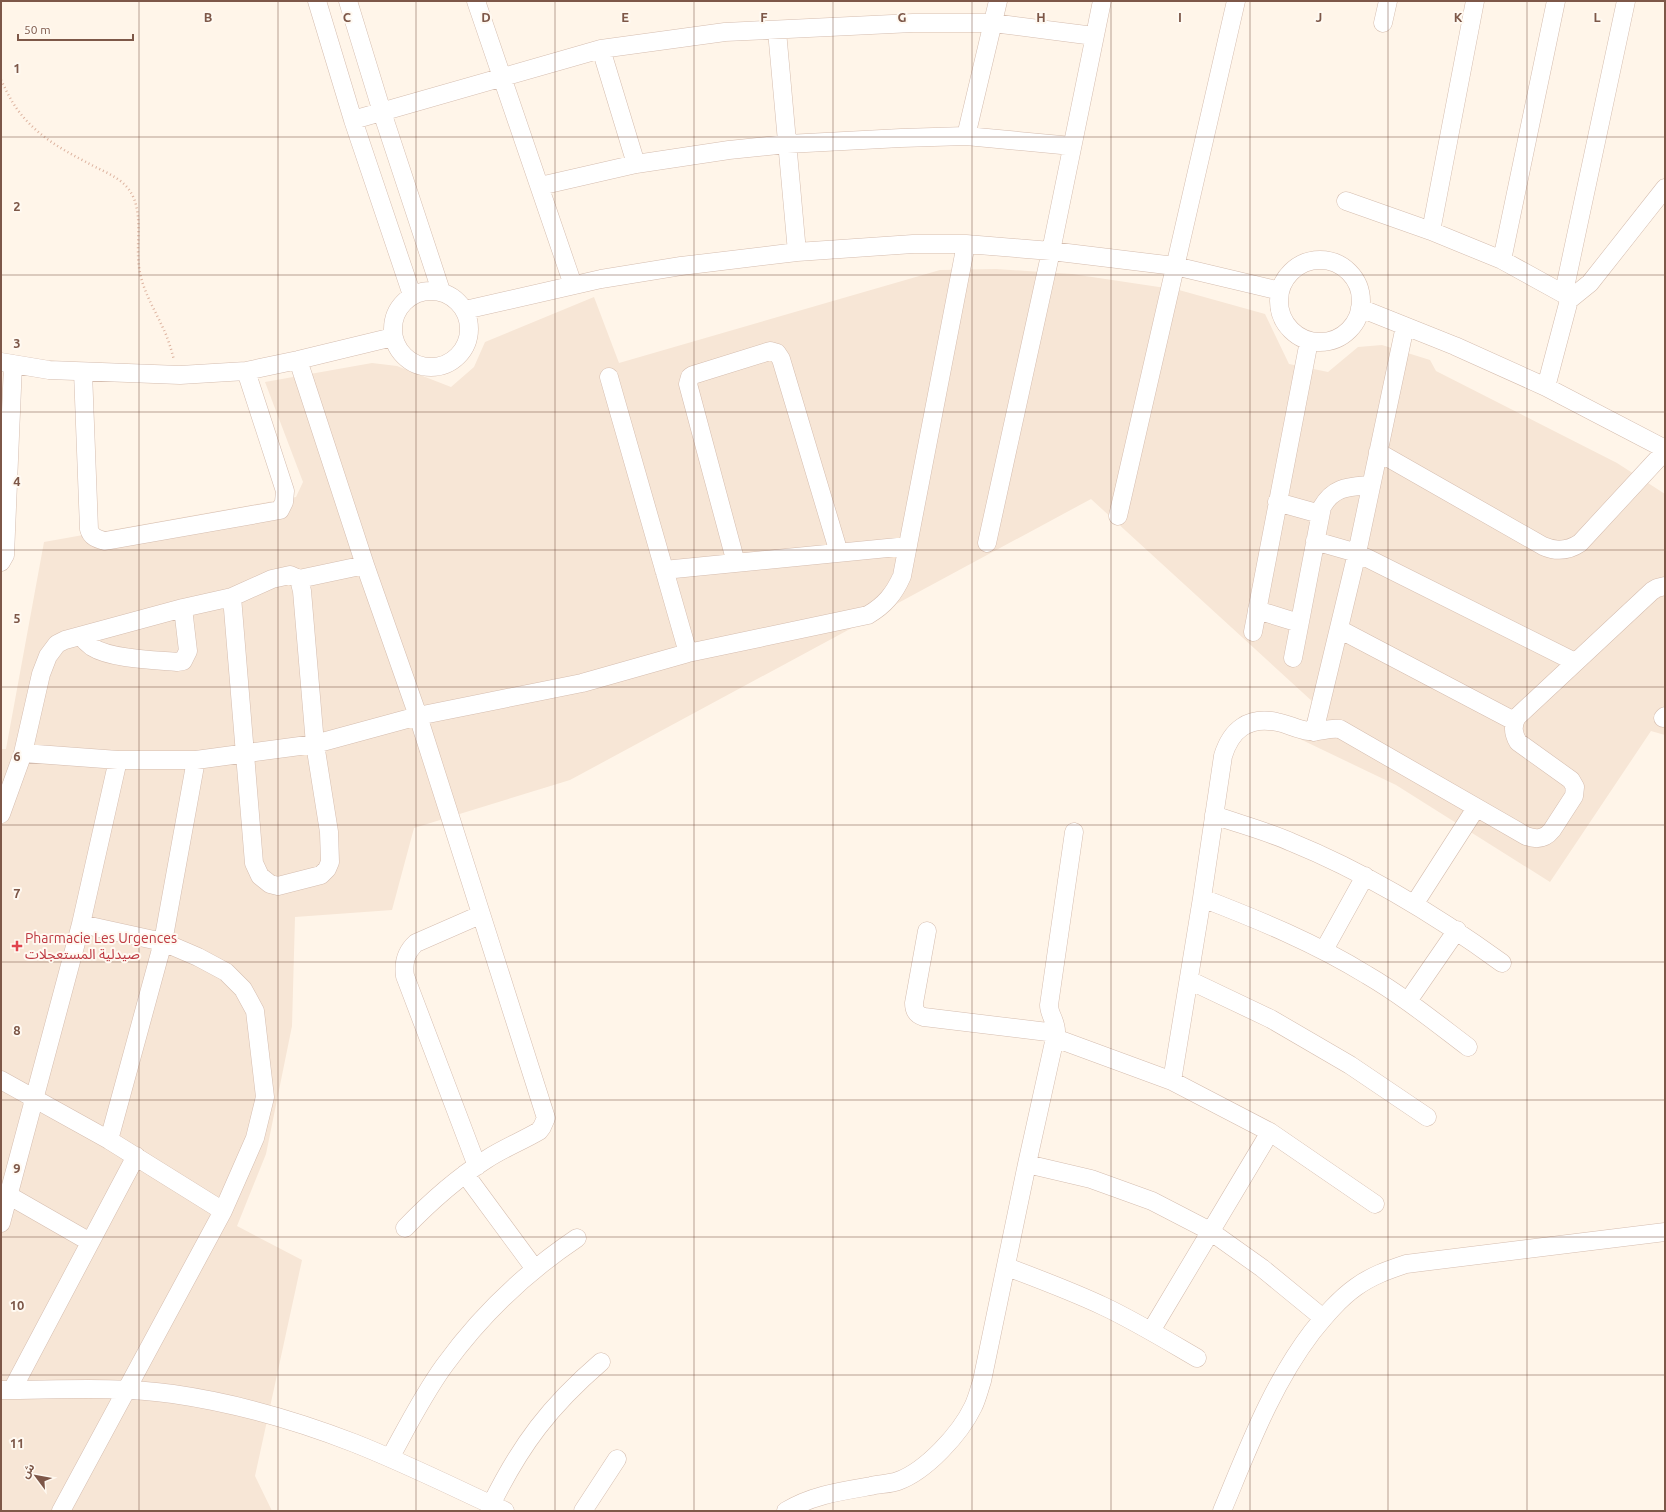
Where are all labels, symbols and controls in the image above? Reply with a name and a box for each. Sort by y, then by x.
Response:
text: B [204,10,213,24]
text: C [343,10,352,24]
text: D [481,10,491,24]
text: E [621,10,629,24]
text: F [760,10,768,24]
text: G [898,10,907,24]
text: H [1036,10,1046,24]
text: I [1178,10,1182,24]
text: J [1316,10,1322,24]
text: K [1454,10,1463,24]
text: L [1593,10,1601,24]
scale bar [18,16,133,42]
text: 50 m [24,23,51,36]
text: 1 [13,61,21,75]
text: 2 [13,199,21,213]
text: 3 [13,336,21,350]
text: 4 [13,474,21,488]
text: 5 [13,611,21,625]
text: 6 [13,749,21,763]
text: 7 [13,886,21,900]
place label: Pharmacie Les Urgences صيدلية المستعجلات [25,930,177,962]
marker: Pharmacie Les Urgences صيدلية المستعجلات [12,941,22,951]
text: 8 [13,1023,21,1037]
text: 9 [13,1161,21,1175]
text: 10 [10,1298,24,1312]
text: 11 [10,1436,24,1450]
north arrow [16,1456,56,1496]
text: ش [18,1461,37,1481]

